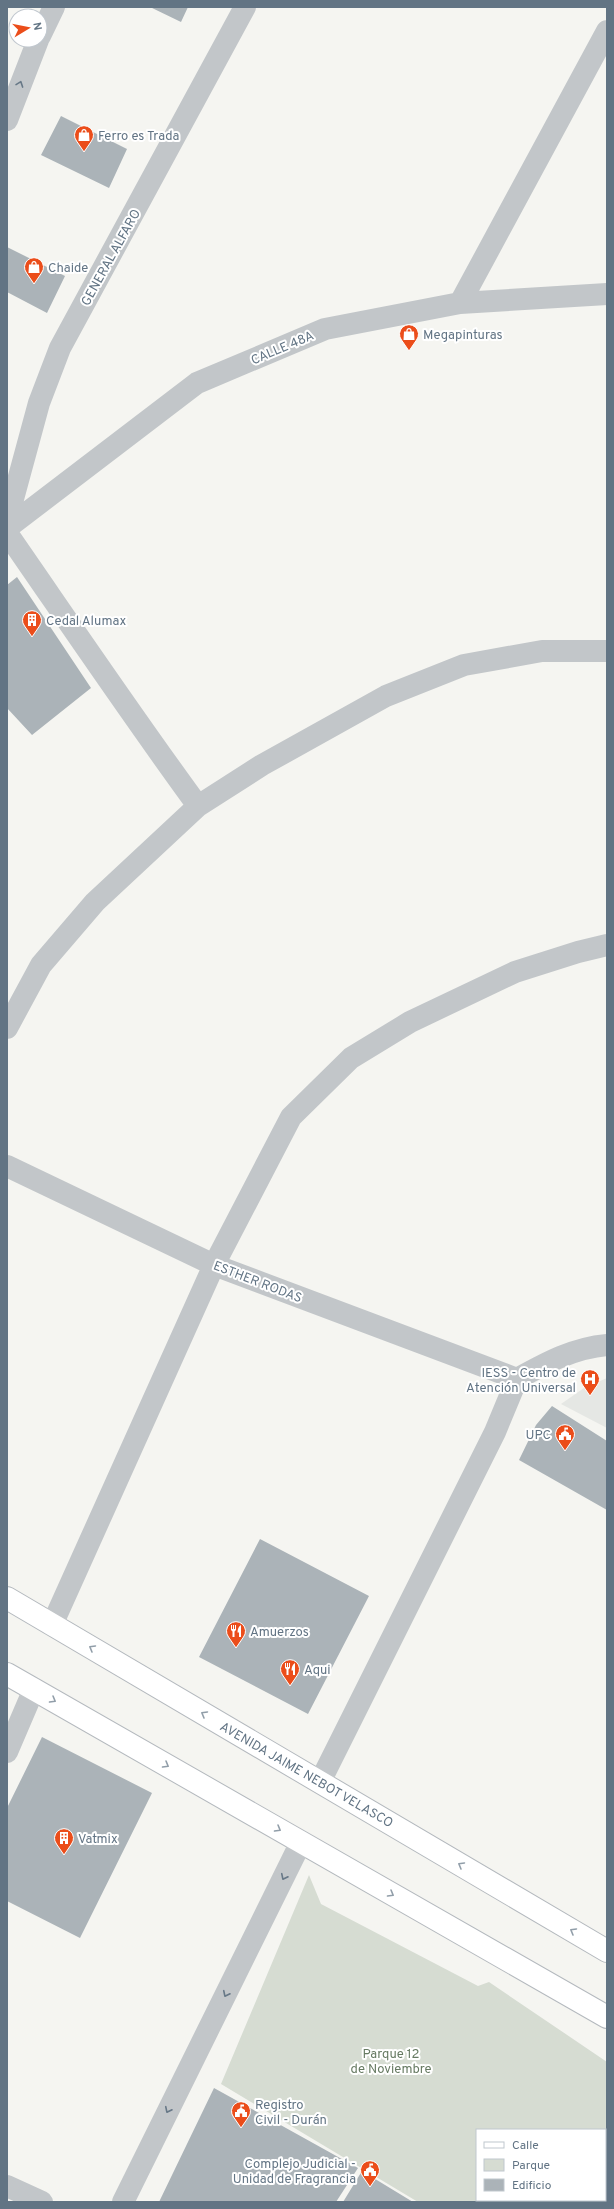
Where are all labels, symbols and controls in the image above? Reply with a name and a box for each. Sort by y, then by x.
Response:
north arrow [8,8,48,48]
text: N [29,21,44,32]
one-way arrow [16,80,24,87]
shop icon: Ferro es Trada [73,124,95,152]
place label: Ferro es Trada [98,129,179,145]
street label: GENERAL ALFARO [79,207,145,309]
shop icon: Chaide [23,256,45,284]
place label: Chaide [48,261,88,277]
shop icon: Megapinturas [398,323,420,351]
street label: CALLE 48A [249,328,317,369]
place label: Megapinturas [423,328,503,344]
building icon: Cedal Alumax [21,609,43,637]
place label: Cedal Alumax [46,614,127,630]
street label: ESTHER RODAS [211,1259,304,1307]
place label: IESS - Centro de Atención Universal [466,1366,576,1397]
hospital icon: IESS - Centro de Atención Universal [579,1368,601,1396]
public building icon: UPC [554,1423,576,1451]
place label: UPC [526,1428,551,1444]
restaurant icon: Amuerzos [225,1620,247,1648]
place label: Amuerzos [250,1625,309,1641]
one-way arrow [89,1646,96,1653]
restaurant icon: Aqui [279,1658,301,1686]
place label: Aqui [304,1663,331,1679]
one-way arrow [49,1695,56,1702]
one-way arrow [201,1711,208,1718]
street label: AVENIDA JAIME NEBOT VELASCO [217,1719,395,1832]
one-way arrow [162,1760,169,1767]
one-way arrow [274,1825,281,1832]
building icon: Vatmix [53,1827,75,1855]
place label: Vatmix [78,1832,118,1848]
one-way arrow [458,1862,465,1869]
one-way arrow [281,1873,288,1881]
one-way arrow [387,1889,394,1896]
one-way arrow [570,1928,577,1935]
one-way arrow [223,1990,231,1997]
park label: Parque 12 de Noviembre [351,2047,431,2078]
place label: Registro Civil - Durán [255,2098,327,2129]
public building icon: Registro Civil - Durán [230,2100,252,2128]
one-way arrow [165,2106,173,2114]
legend [476,2129,606,2201]
text: Calle [512,2138,539,2154]
place label: Complejo Judicial - Unidad de Fragrancia [233,2157,356,2188]
text: Parque [512,2158,550,2174]
public building icon: Complejo Judicial - Unidad de Fragrancia [359,2159,381,2187]
text: Edificio [512,2178,552,2194]

